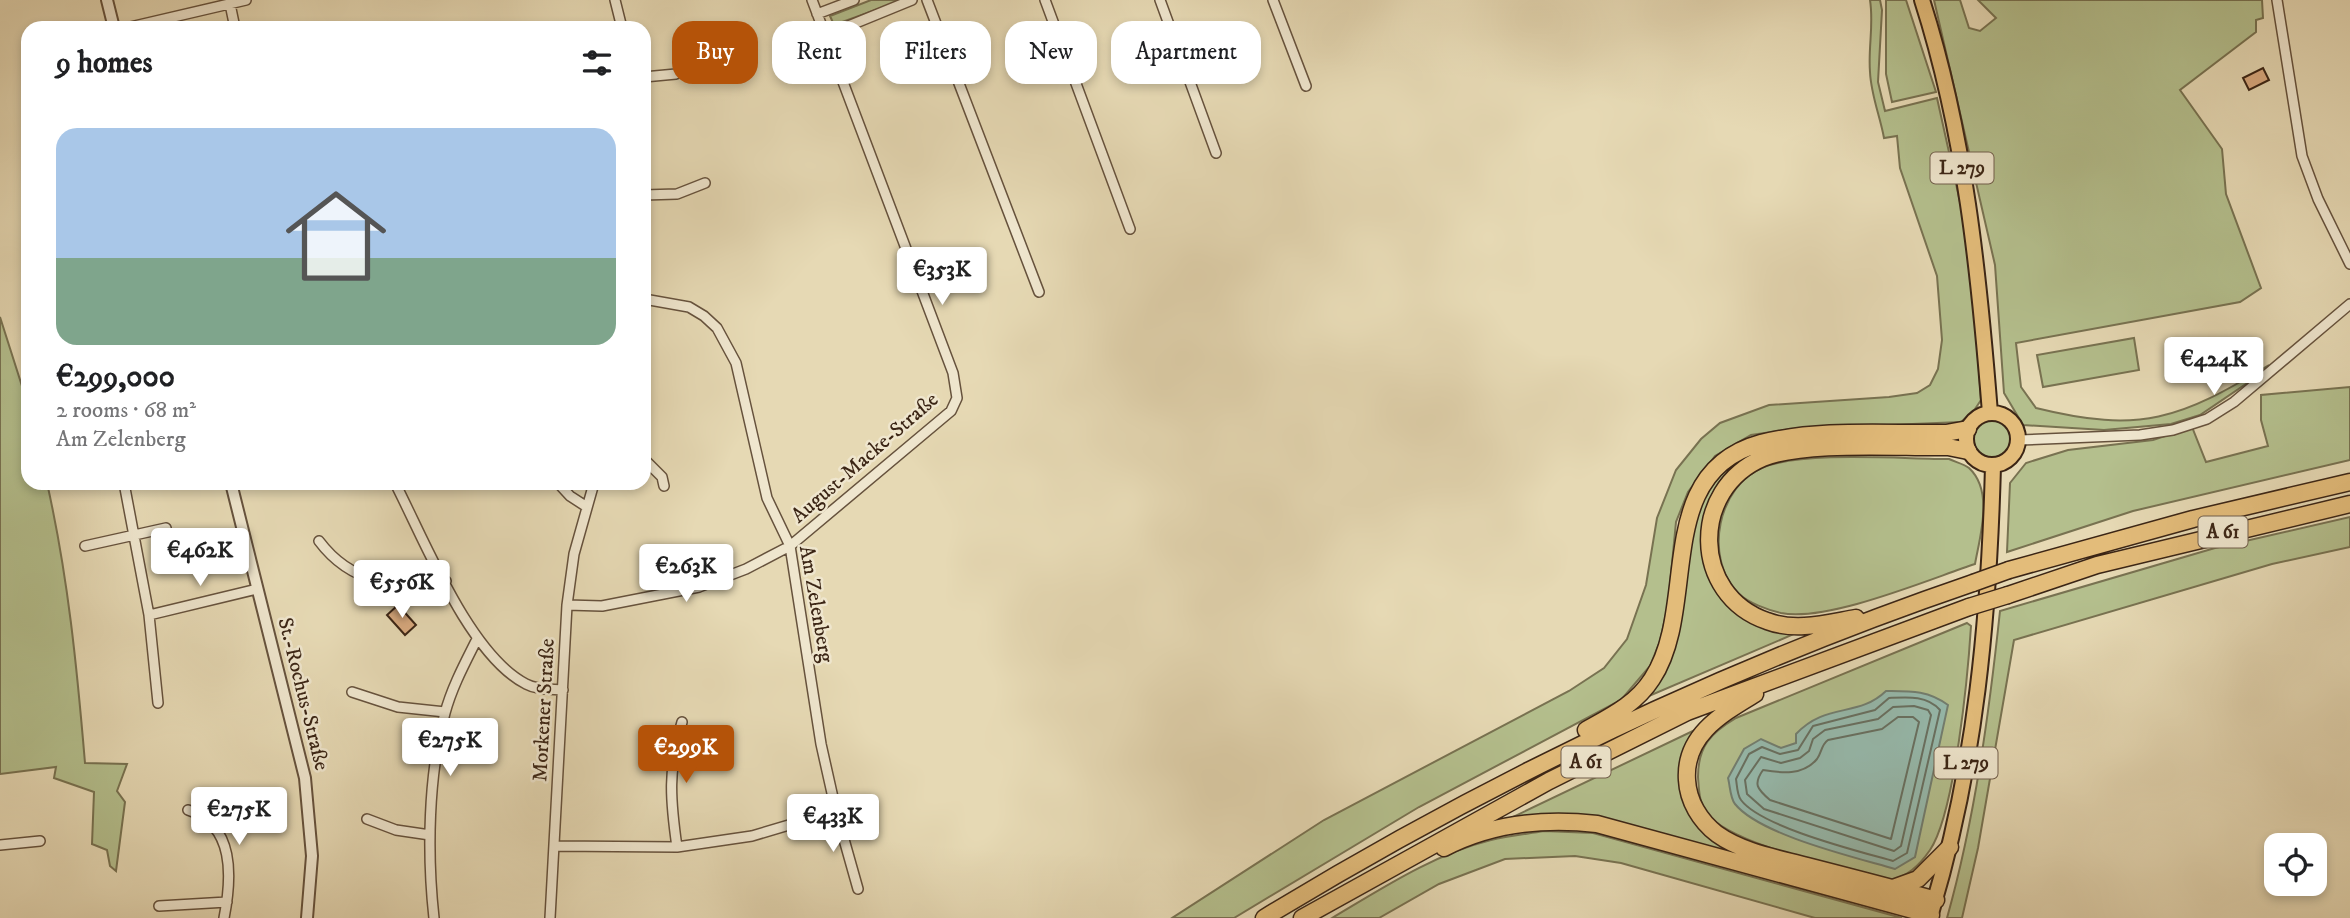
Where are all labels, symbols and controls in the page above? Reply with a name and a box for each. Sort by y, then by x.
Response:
chip: Buy [672,21,758,84]
chip: Rent [772,21,866,84]
chip: Filters [880,21,991,84]
chip: New [1005,21,1097,84]
chip: Apartment [1111,21,1261,84]
icon: filters [578,44,616,82]
text: 9 homes [56,45,153,82]
road number: L 279 [1930,152,1994,184]
icon: home [273,173,399,299]
pin: €353K [893,247,991,307]
text: €353K [913,255,971,284]
pin: €424K [2165,338,2263,397]
text: €424K [2180,345,2248,374]
text: €299,000 [56,359,175,396]
street label: August-Macke-Straße [786,387,944,529]
text: 2 rooms · 68 m² [56,396,196,425]
text: Am Zelenberg [56,425,186,454]
road number: A 61 [2198,516,2248,548]
pin: €462K [151,528,249,588]
text: €462K [167,536,233,565]
street label: Am Zelenberg [793,543,839,665]
pin: €263K [637,544,735,604]
text: €263K [655,552,717,581]
pin: €556K [353,560,451,620]
text: €556K [370,568,434,597]
street label: St.-Rochus-Straße [271,615,335,774]
street label: Morkener Straße [527,637,561,782]
pin: €275K [401,718,499,778]
text: €275K [418,726,482,755]
pin: €299K [637,726,735,785]
text: €299K [654,733,718,762]
road number: A 61 [1562,747,1610,778]
road number: L 279 [1934,748,1997,778]
pin: €275K [190,788,288,847]
pin: €433K [784,794,882,854]
text: €275K [207,795,271,824]
text: €433K [803,802,863,831]
map controls [2264,833,2327,896]
button: locate [2264,833,2327,896]

